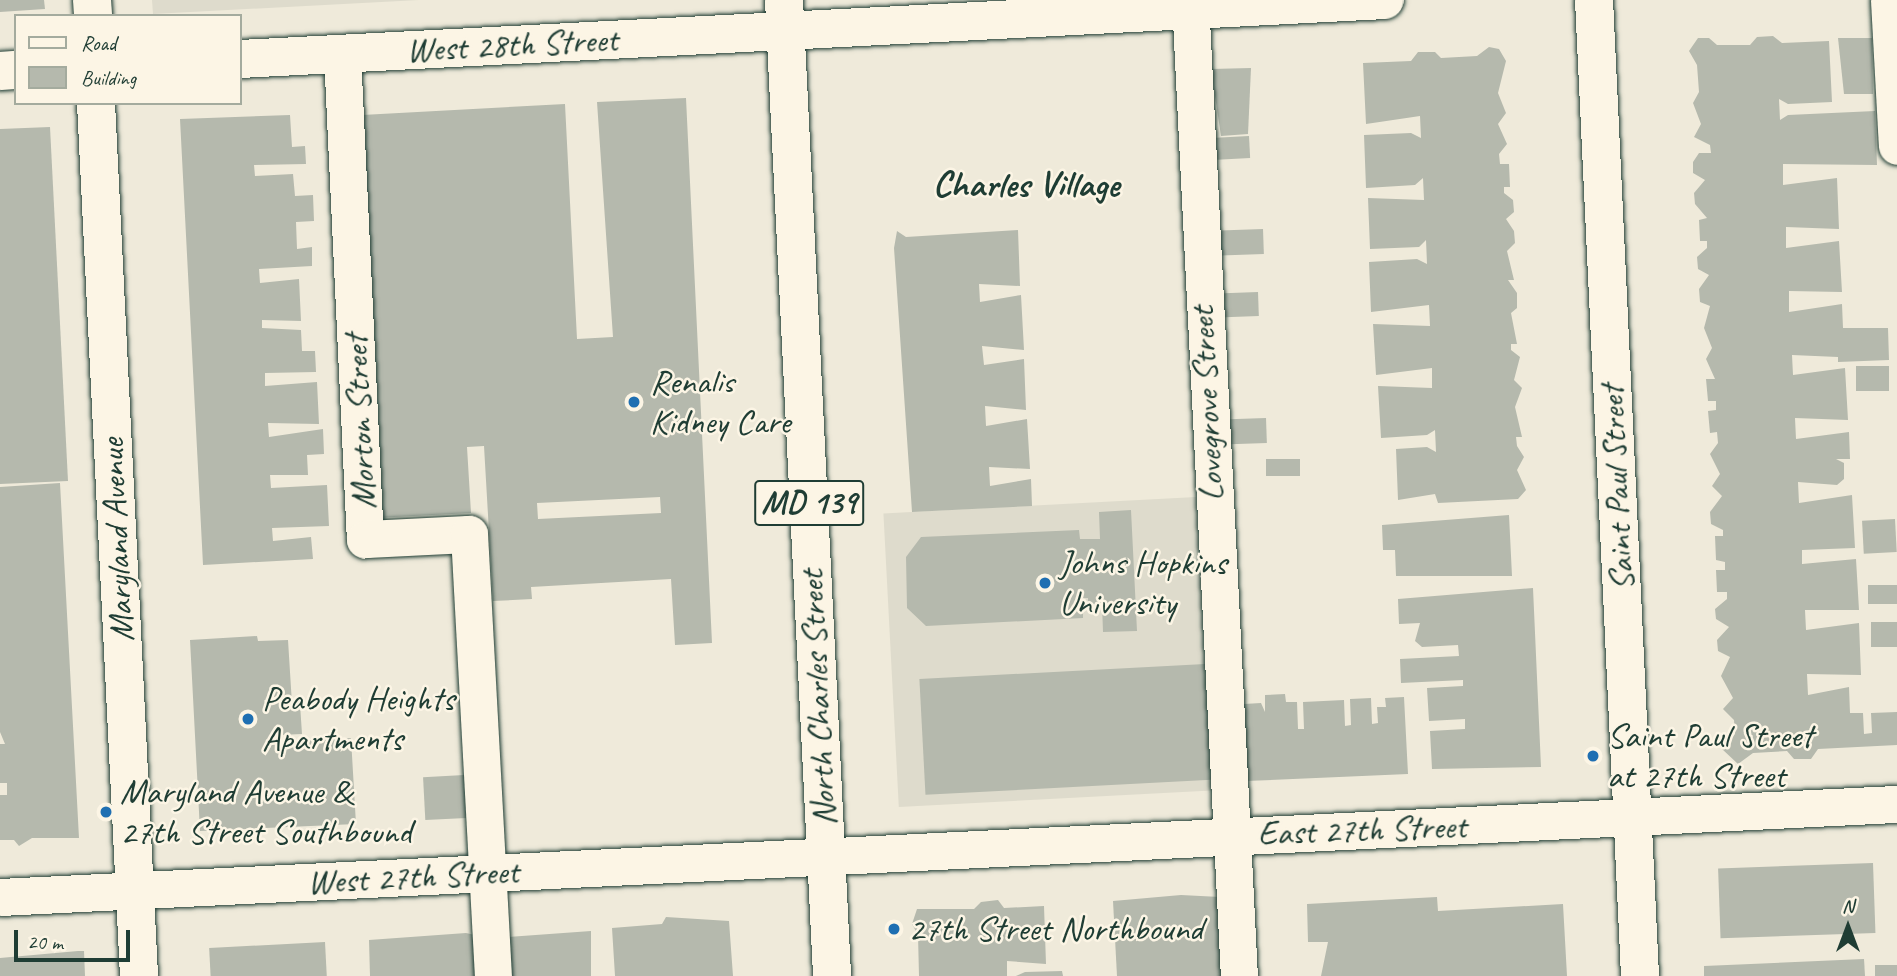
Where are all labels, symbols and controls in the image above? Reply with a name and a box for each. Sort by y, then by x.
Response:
legend [14,14,242,105]
street label: West 28th Street [405,18,619,72]
text: Road [81,30,116,56]
text: Building [81,65,136,91]
district label: Charles Village [933,162,1119,206]
street label: Lovegrove Street [1181,305,1233,503]
street label: Morton Street [334,334,386,510]
place label: Renalis Kidney Care [650,361,791,443]
street label: Saint Paul Street [1591,383,1643,593]
marker: Renalis Kidney Care [624,392,644,412]
street label: Maryland Avenue [91,437,143,643]
road number: MD 139 [753,474,865,532]
place label: Johns Hopkins University [1059,542,1226,624]
street label: North Charles Street [790,569,846,827]
marker: Johns Hopkins University [1037,575,1053,591]
place label: Peabody Heights Apartments [262,678,454,760]
marker: Peabody Heights Apartments [240,711,256,727]
place label: Saint Paul Street at 27th Street [1607,715,1815,797]
marker: Saint Paul Street at 27th Street [1585,748,1601,764]
place label: Maryland Avenue & 27th Street Southbound [120,771,412,853]
marker: Maryland Avenue & 27th Street Southbound [98,804,114,820]
street label: East 27th Street [1257,805,1467,855]
street label: West 27th Street [306,850,520,904]
north arrow [1813,892,1883,962]
text: N [1842,894,1854,918]
place label: 27th Street Northbound [908,908,1204,950]
scale bar [18,916,133,960]
marker: 27th Street Northbound [886,921,902,937]
text: 20 m [27,929,63,955]

